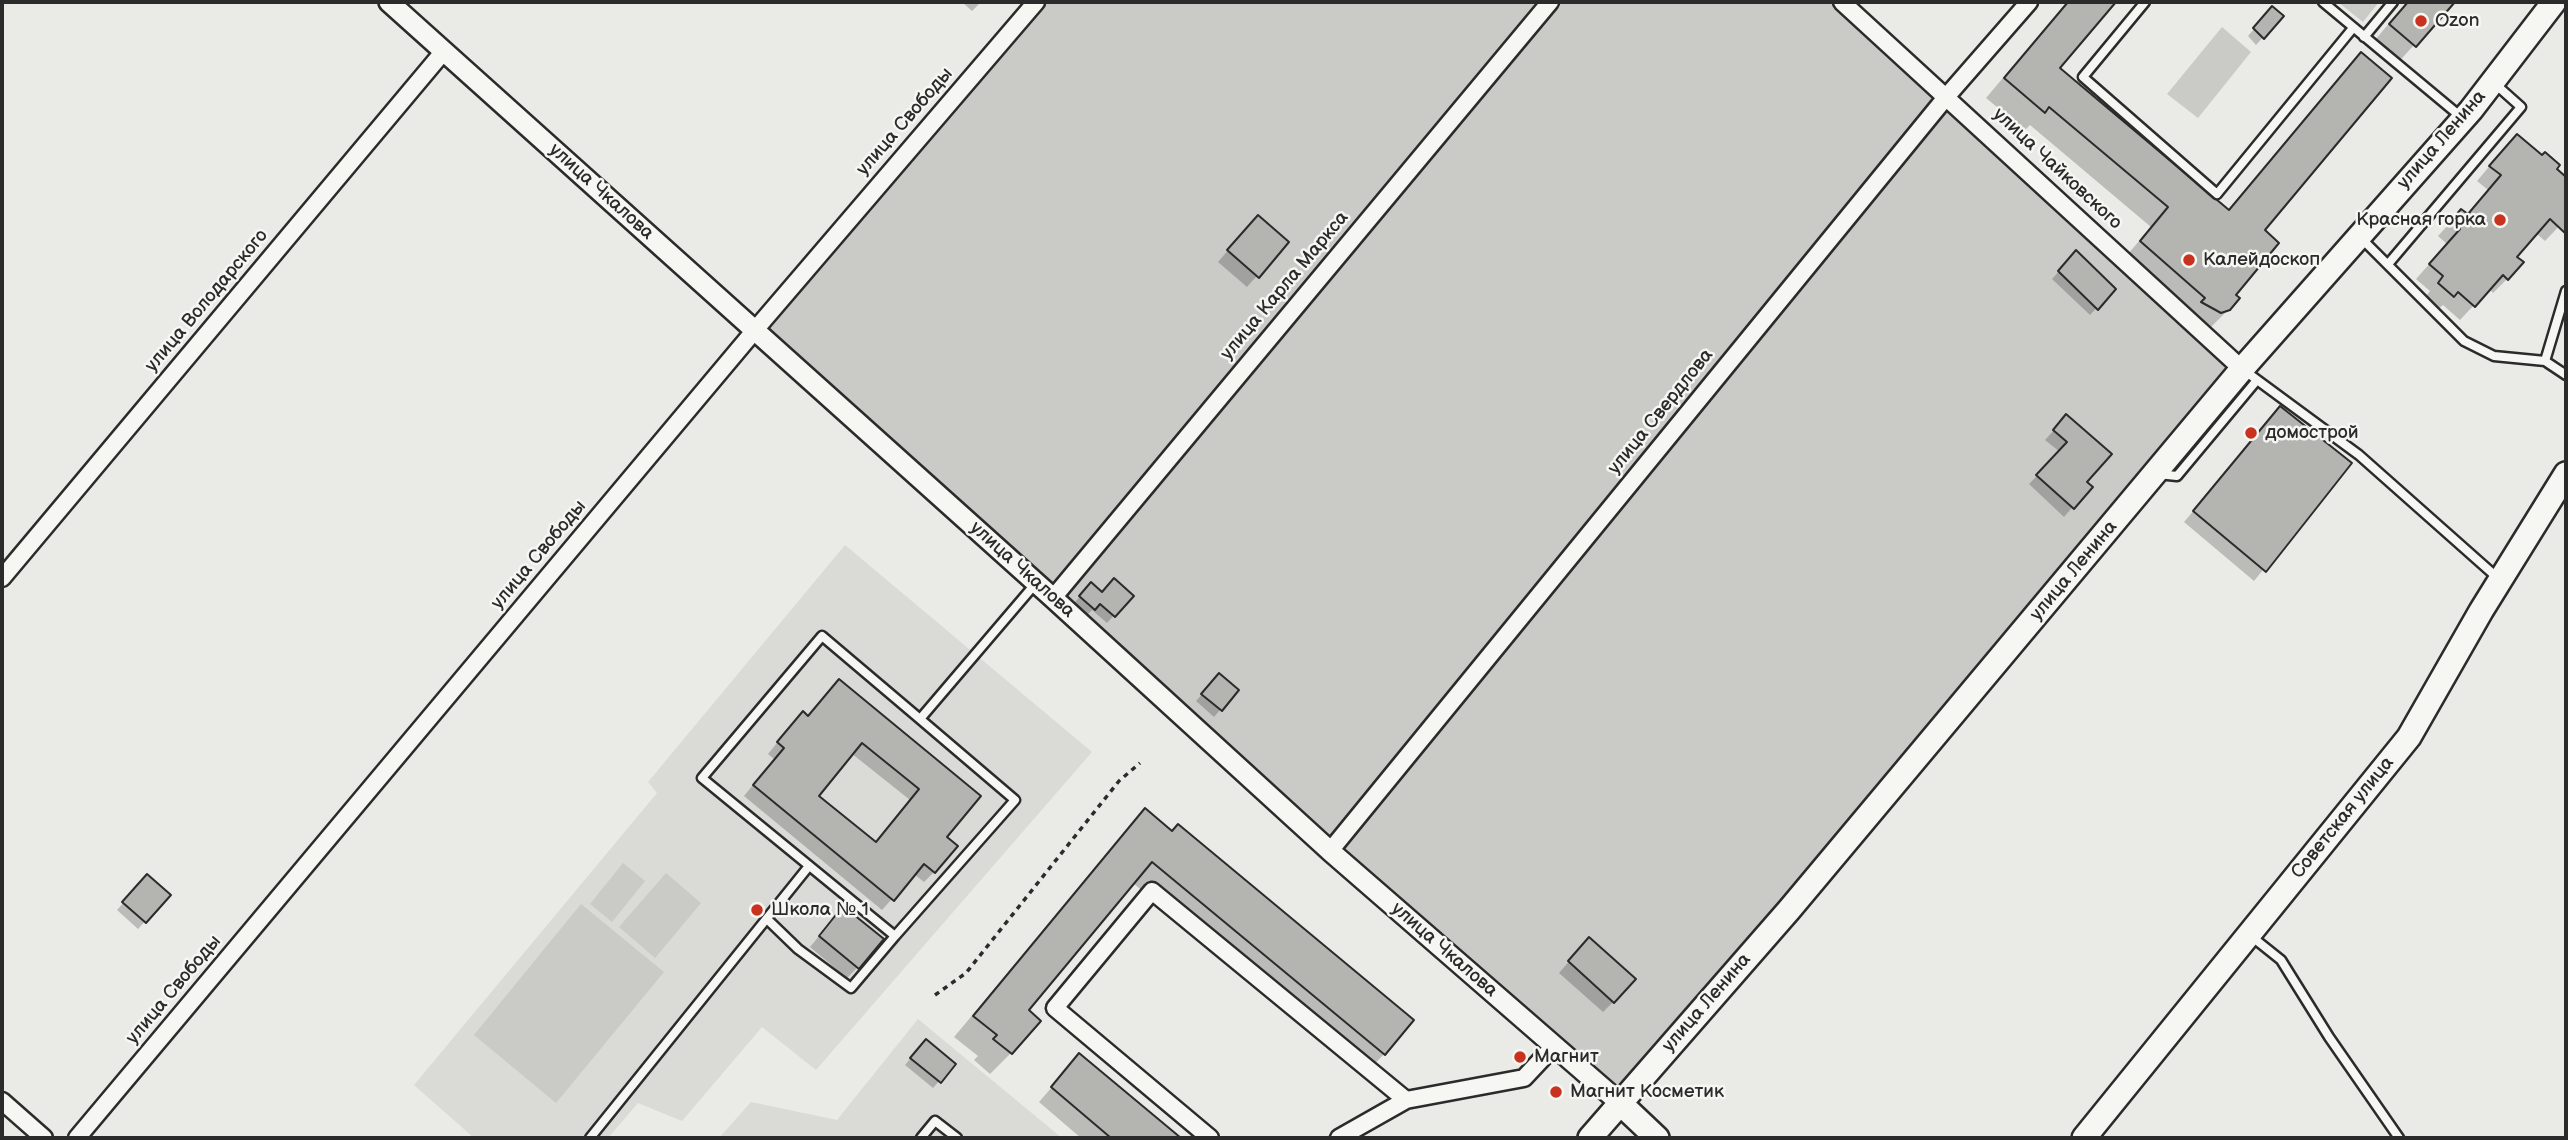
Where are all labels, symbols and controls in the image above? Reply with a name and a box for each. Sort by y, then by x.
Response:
place label: Ozon [2435,10,2480,32]
marker: Ozon [2413,13,2429,29]
street label: улица Свободы [852,63,958,181]
street label: улица Ленина [2393,86,2491,194]
street label: улица Чайковского [1988,103,2126,235]
street label: улица Чкалова [544,139,658,245]
street label: улица Карла Маркса [1216,207,1354,365]
place label: Красная горка [2356,209,2486,231]
marker: Красная горка [2492,212,2508,228]
street label: улица Володарского [141,225,273,377]
place label: Калейдоскоп [2203,249,2320,271]
marker: Калейдоскоп [2181,252,2197,268]
street label: улица Свердлова [1603,345,1719,479]
place label: домострой [2265,422,2359,444]
marker: домострой [2243,425,2259,441]
street label: улица Свободы [487,496,591,614]
street label: улица Ленина [2026,516,2122,626]
street label: улица Чкалова [965,517,1079,623]
street label: Советская улица [2287,752,2399,884]
street label: улица Чкалова [1386,898,1502,1002]
place label: Школа № 1 [771,899,869,921]
marker: Школа № 1 [749,902,765,918]
street label: улица Свободы [122,931,226,1049]
street label: улица Ленина [1658,949,1756,1057]
place label: Магнит [1534,1046,1599,1068]
marker: Магнит [1512,1049,1528,1065]
place label: Магнит Косметик [1570,1081,1724,1103]
marker: Магнит Косметик [1548,1084,1564,1100]

